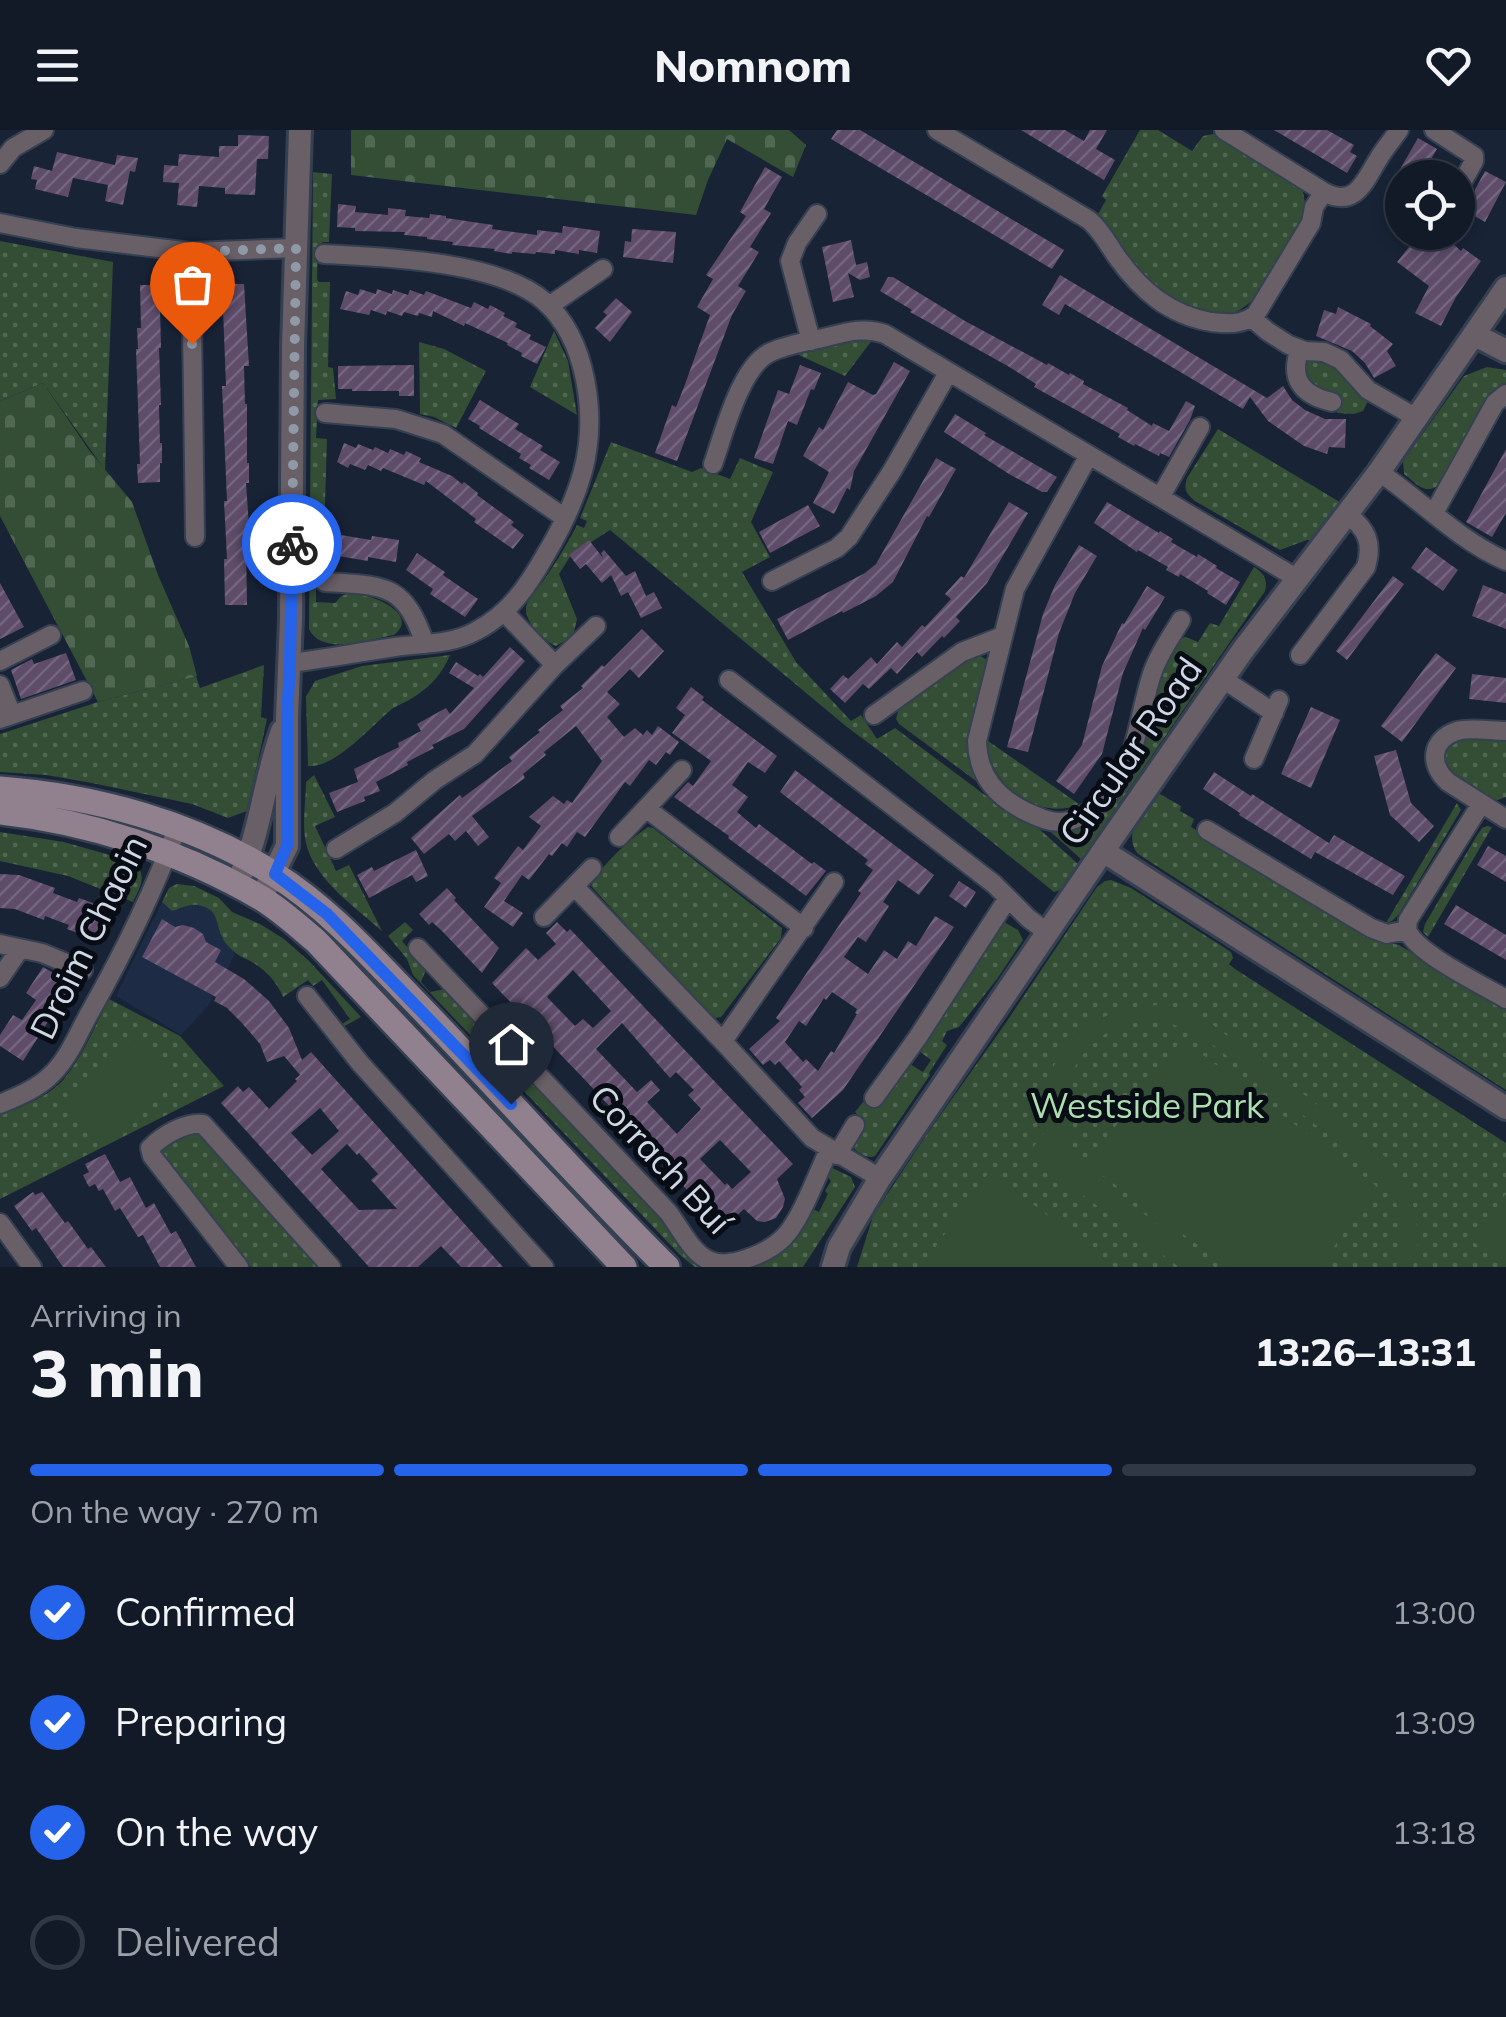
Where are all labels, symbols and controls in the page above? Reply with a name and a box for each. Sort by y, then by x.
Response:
text: Nomnom [654,37,852,93]
icon: menu [30,38,85,93]
icon: heart [1421,38,1476,93]
map controls [1385,160,1475,250]
button: locate [1385,160,1475,250]
pin [150,242,235,345]
icon: bag [165,257,220,312]
courier [242,494,342,594]
icon: bike [265,517,320,572]
street label: Circular Road [1049,649,1211,853]
street label: Droim Chaoin [20,828,156,1046]
pin [469,1002,554,1105]
icon: home [484,1017,539,1072]
street label: Corrach Buí [581,1075,742,1244]
park label: Westside Park [1030,1083,1265,1127]
text: Arriving in [30,1295,182,1335]
text: 13:26–13:31 [1255,1328,1476,1376]
text: 3 min [30,1332,204,1413]
text: On the way · 270 m [30,1491,319,1531]
icon: check [30,1585,85,1640]
text: Confirmed [115,1588,296,1636]
text: 13:00 [1392,1592,1476,1632]
icon: check [30,1695,85,1750]
text: Preparing [115,1698,287,1746]
text: 13:09 [1392,1702,1476,1742]
icon: check [30,1805,85,1860]
text: On the way [115,1808,318,1856]
text: 13:18 [1392,1812,1476,1852]
text: Delivered [115,1918,280,1966]

